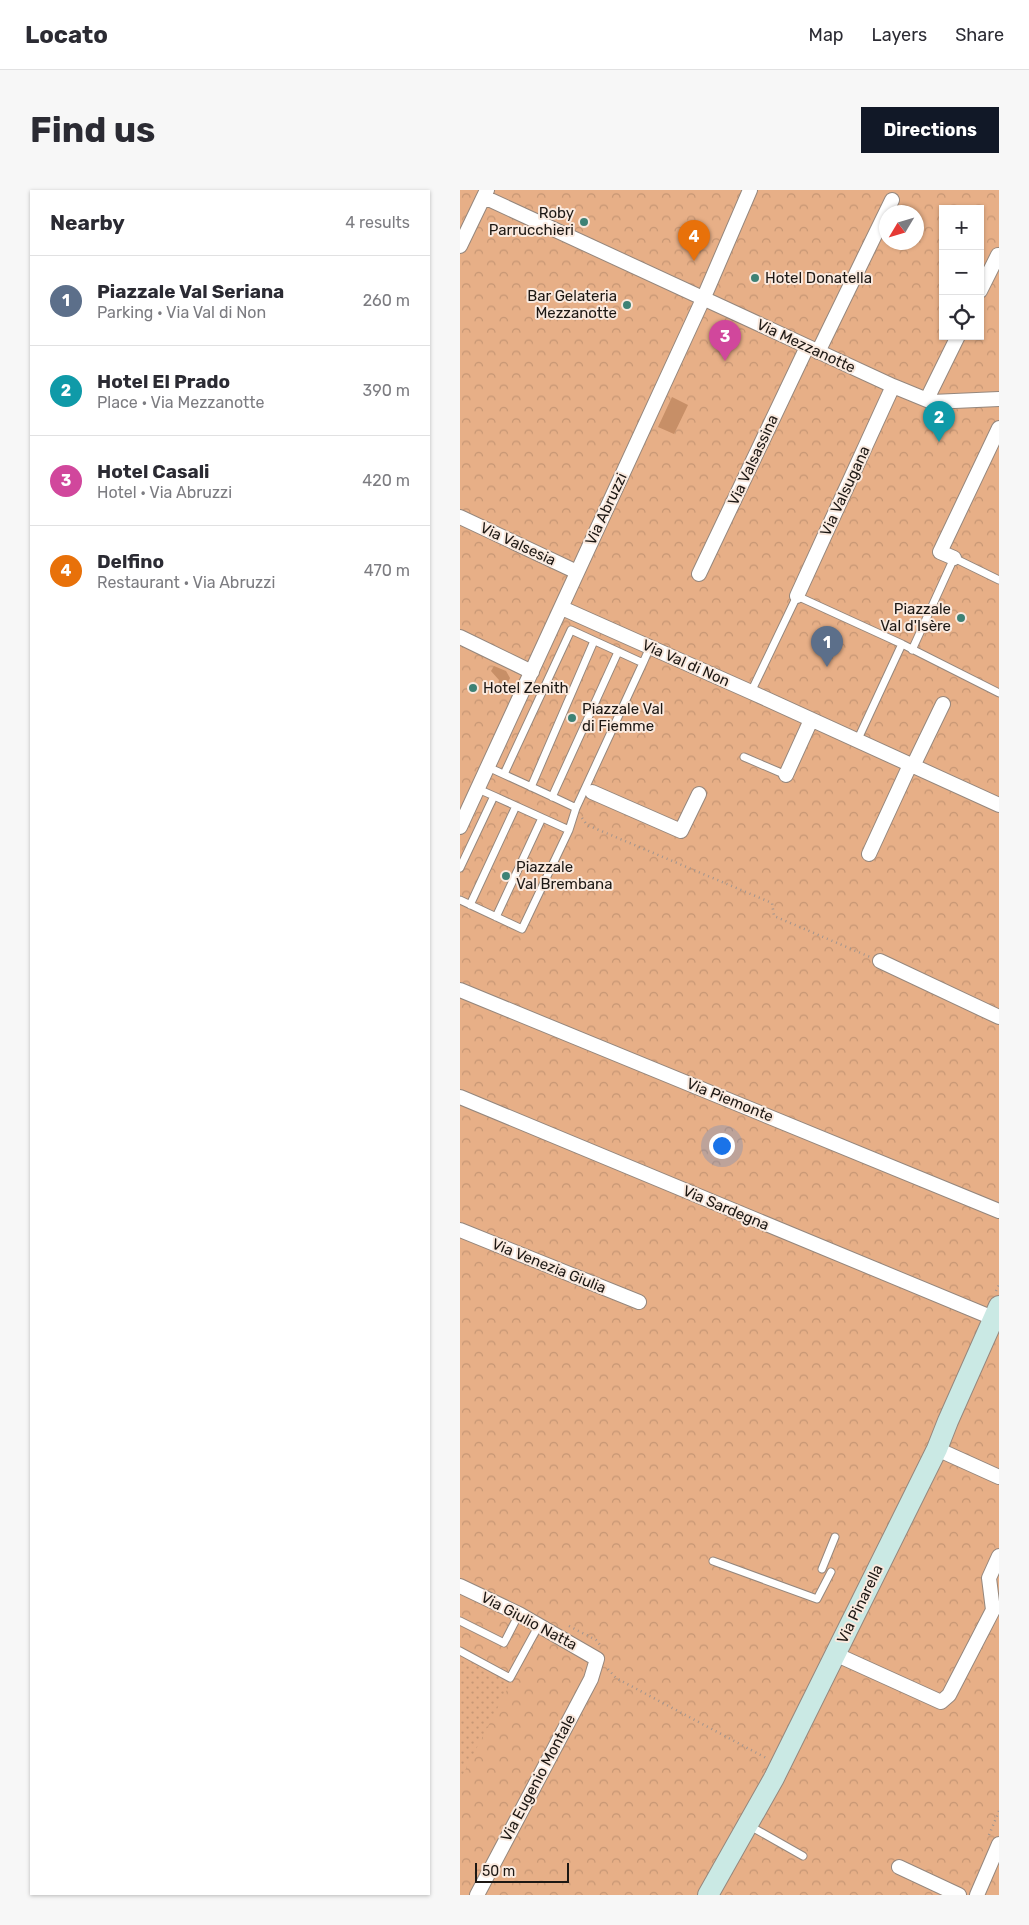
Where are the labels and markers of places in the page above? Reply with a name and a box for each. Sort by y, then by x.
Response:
place label: Roby Parrucchieri [489,204,574,239]
marker: Roby Parrucchieri [578,216,590,228]
pin: 4 [678,220,710,261]
place label: Hotel Donatella [765,269,872,287]
marker: Hotel Donatella [749,272,761,284]
place label: Bar Gelateria Mezzanotte [527,287,617,322]
marker: Bar Gelateria Mezzanotte [621,299,633,311]
pin: 3 [709,320,741,361]
pin: 2 [923,401,955,442]
place label: Piazzale Val d'Isère [880,600,951,635]
marker: Piazzale Val d'Isère [955,612,967,624]
pin: 1 [811,626,843,667]
place label: Hotel Zenith [483,679,569,697]
marker: Hotel Zenith [467,682,479,694]
place label: Piazzale Val di Fiemme [582,700,663,735]
marker: Piazzale Val di Fiemme [566,712,578,724]
place label: Piazzale Val Brembana [516,858,612,893]
marker: Piazzale Val Brembana [500,870,512,882]

